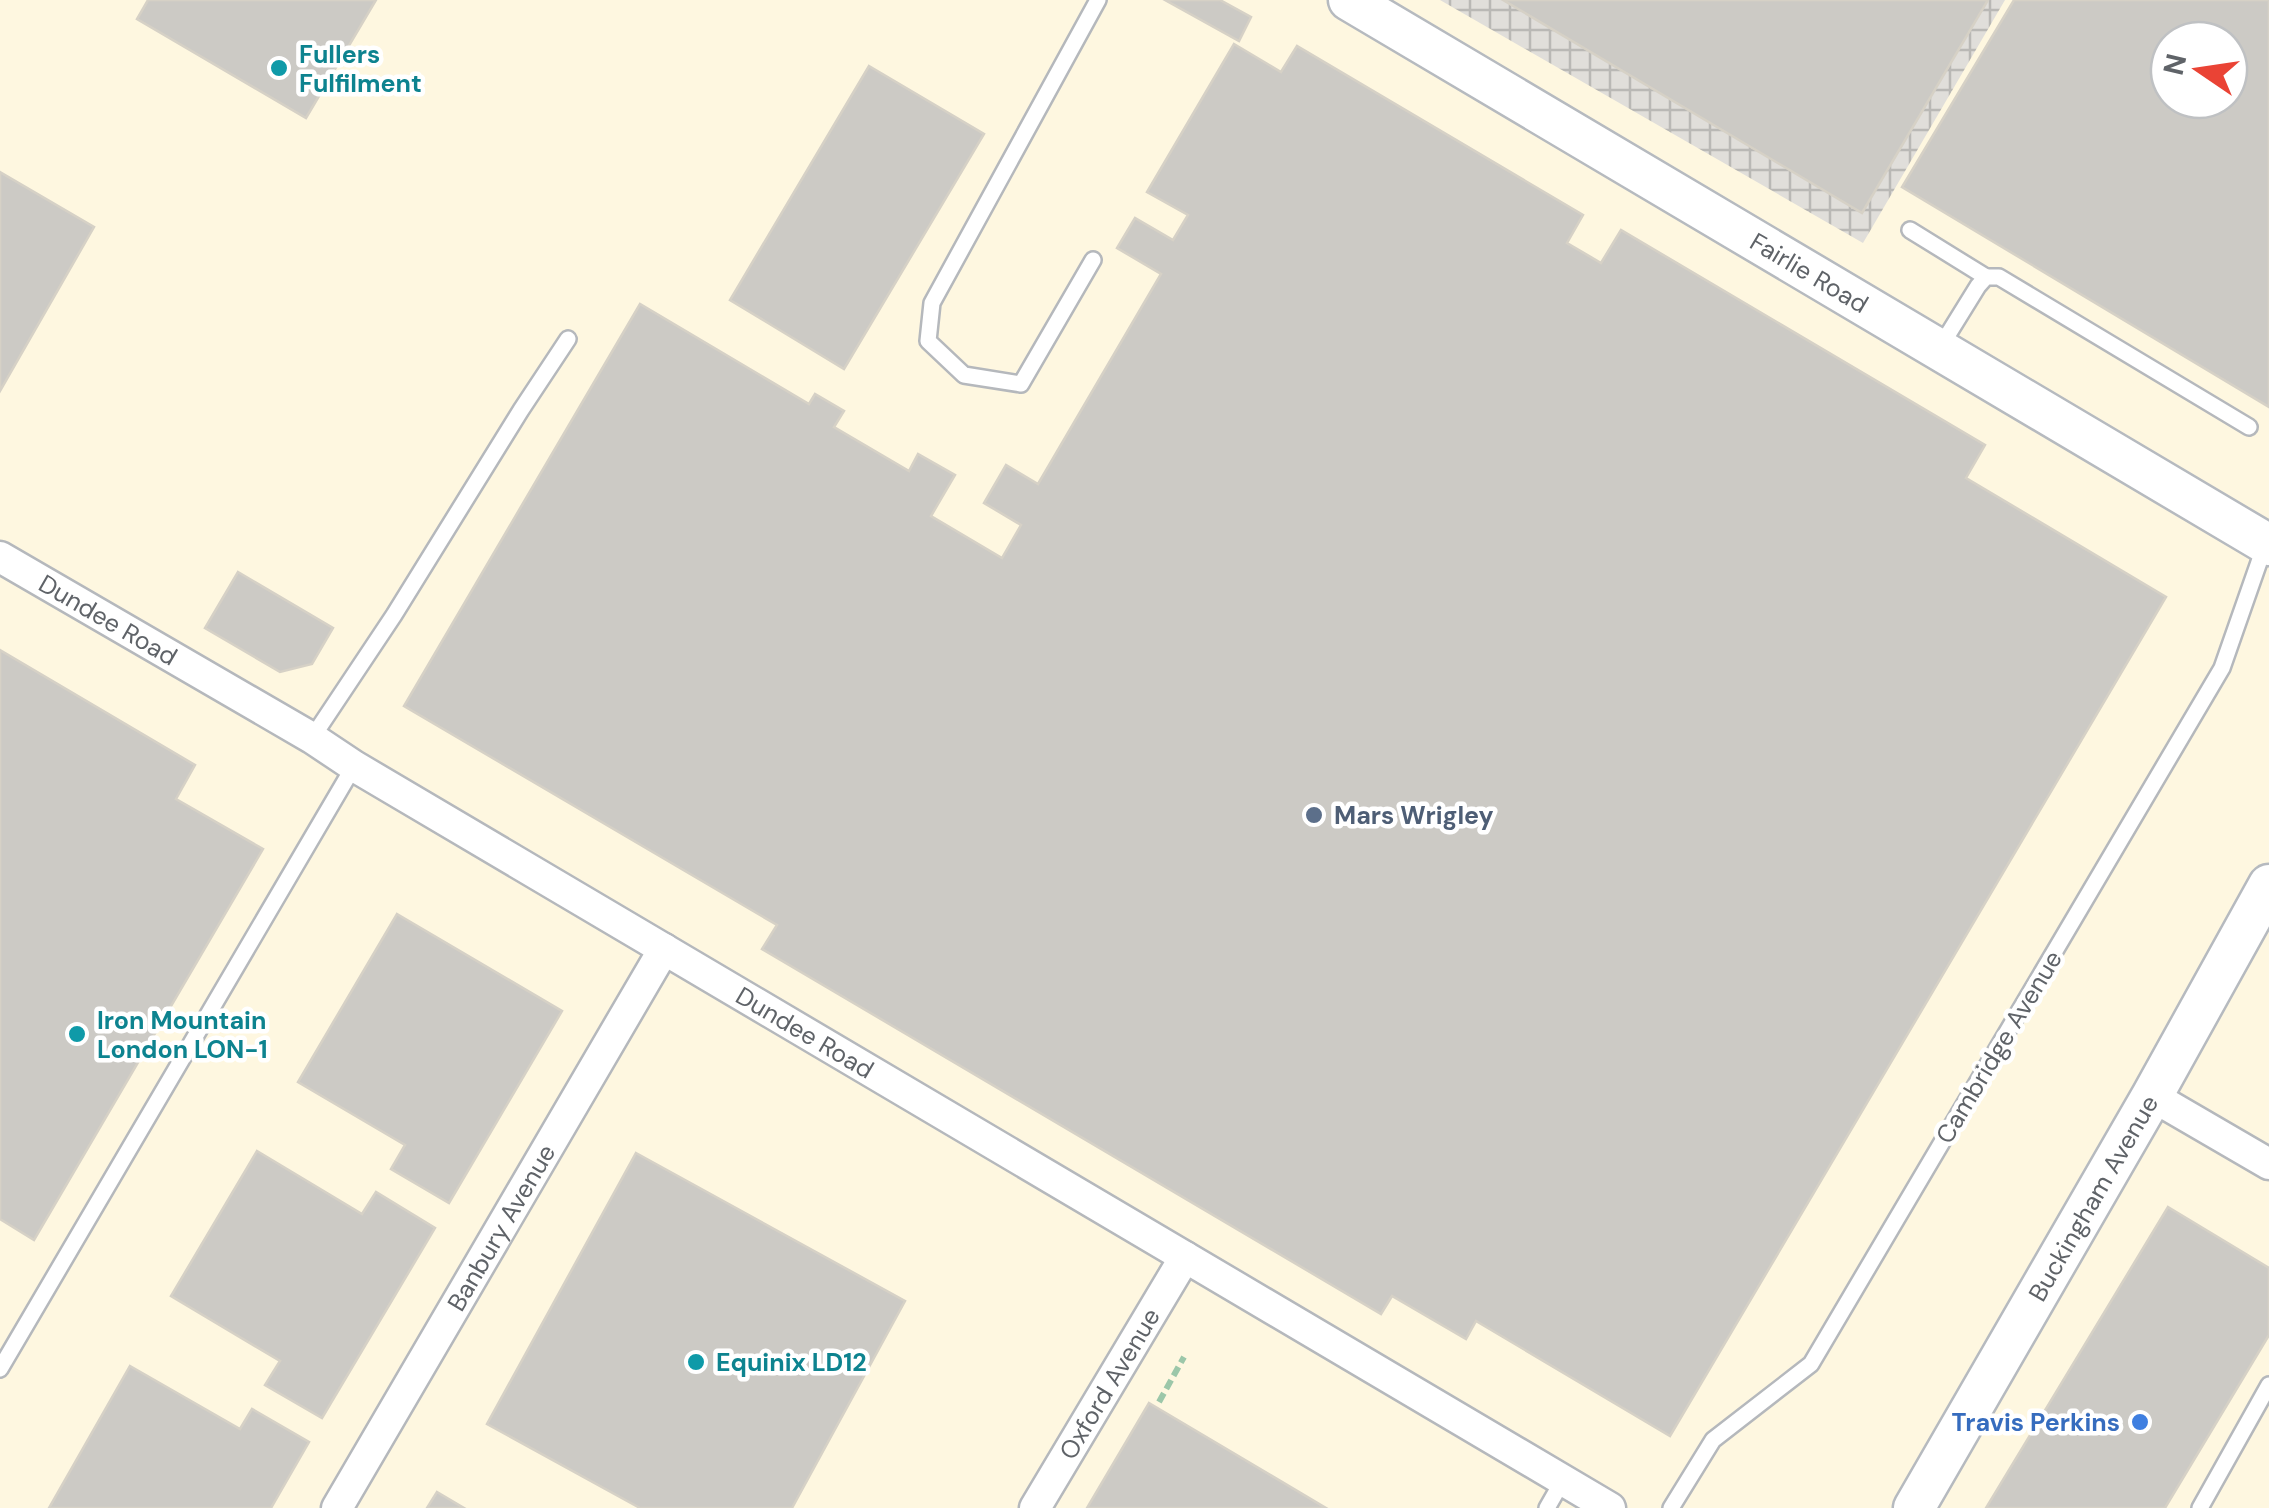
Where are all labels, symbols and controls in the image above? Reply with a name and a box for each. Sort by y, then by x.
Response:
north arrow [2149,20,2249,120]
place label: Fullers Fulfilment [299,38,422,100]
text: N [2155,50,2195,79]
marker: Fullers Fulfilment [268,57,290,79]
street label: Fairlie Road [1744,225,1875,321]
street label: Dundee Road [33,567,183,673]
place label: Mars Wrigley [1334,799,1494,832]
marker: Mars Wrigley [1303,804,1325,826]
street label: Cambridge Avenue [1928,944,2070,1150]
street label: Dundee Road [730,979,880,1086]
place label: Iron Mountain London LON-1 [97,1004,268,1066]
marker: Iron Mountain London LON-1 [66,1023,88,1045]
street label: Buckingham Avenue [2021,1089,2166,1307]
street label: Banbury Avenue [439,1138,563,1317]
street label: Oxford Avenue [1051,1302,1167,1465]
place label: Equinix LD12 [716,1346,867,1379]
marker: Equinix LD12 [685,1351,707,1373]
place label: Travis Perkins [1952,1406,2120,1439]
marker: Travis Perkins [2129,1411,2151,1433]

